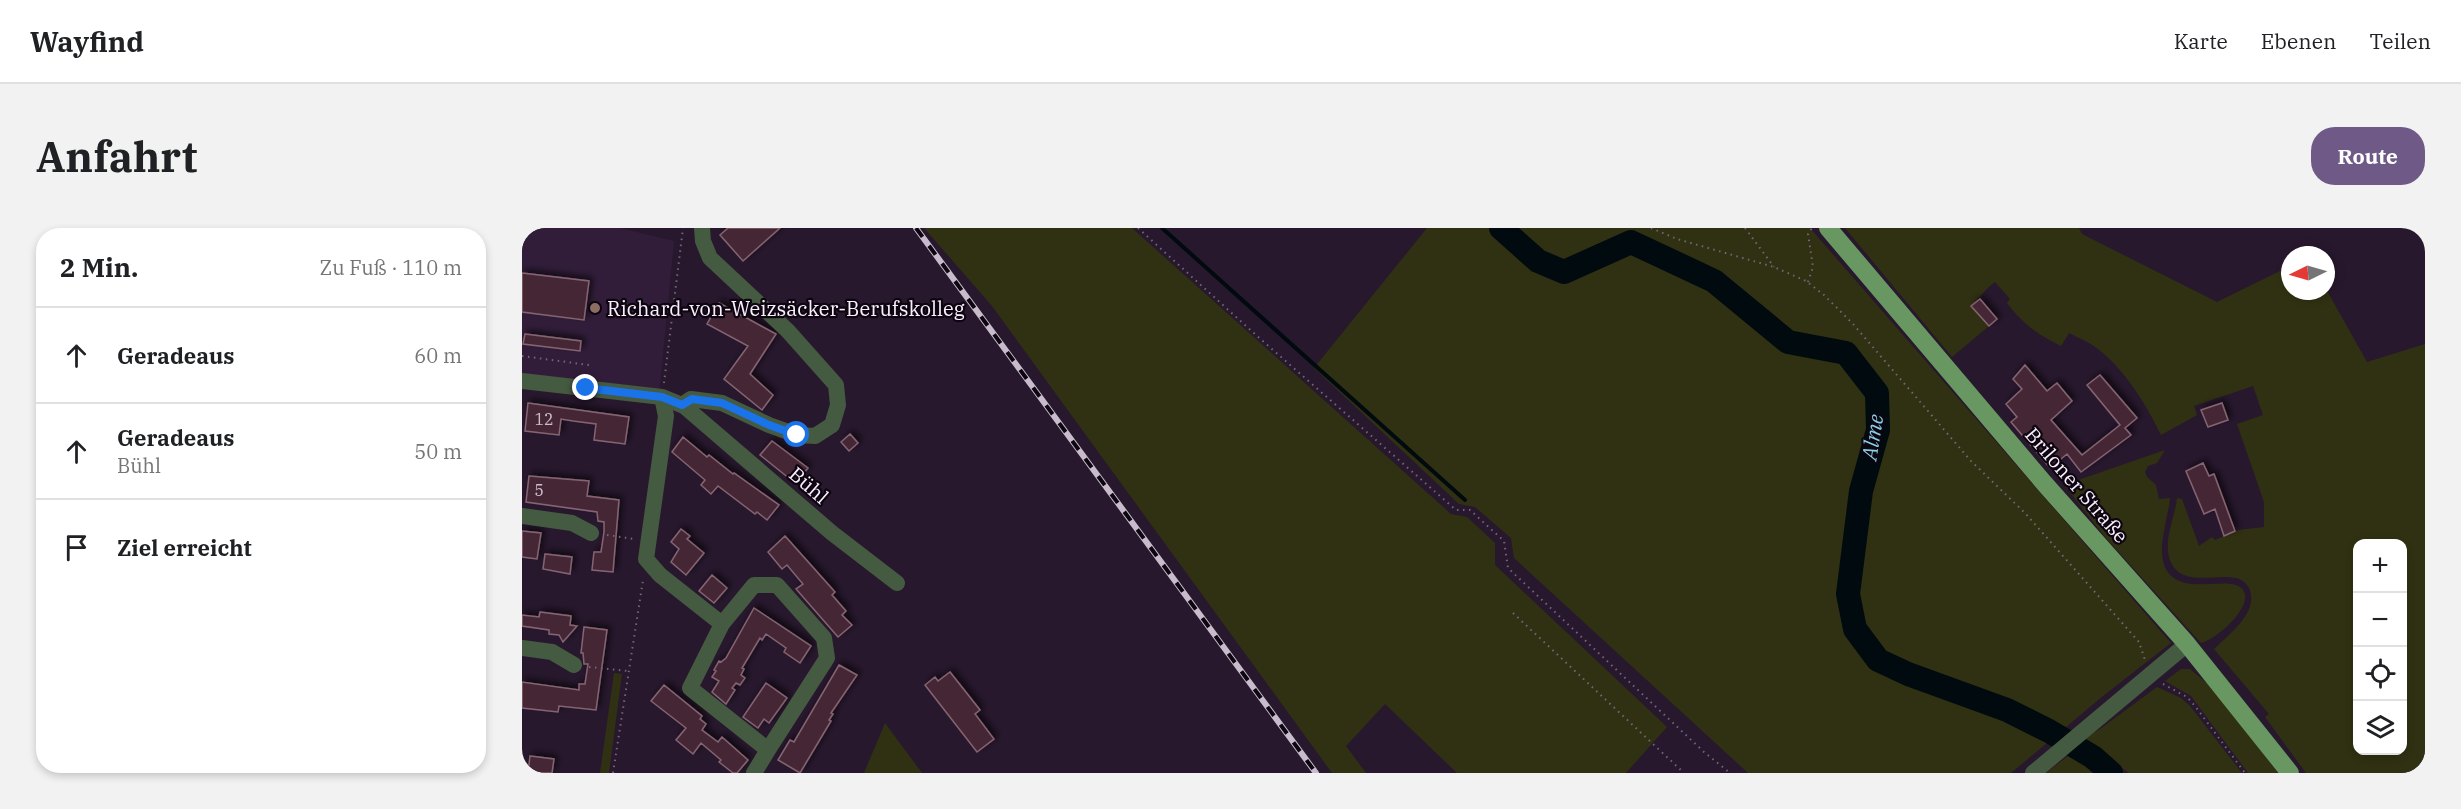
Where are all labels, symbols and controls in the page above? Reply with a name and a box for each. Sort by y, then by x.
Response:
text: Wayfind [30,23,144,60]
text: Karte [2174,27,2228,55]
text: Ebenen [2261,27,2336,55]
text: Teilen [2369,27,2431,55]
button: Route [2311,127,2425,185]
text: Anfahrt [36,129,197,184]
north arrow [2281,246,2335,300]
text: 2 Min. [60,250,138,284]
text: Zu Fuß · 110 m [320,254,462,281]
place label: Richard-von-Weizsäcker-Berufskolleg [607,295,965,322]
marker: Richard-von-Weizsäcker-Berufskolleg [588,301,602,315]
icon: ahead [60,339,93,372]
text: Geradeaus [117,341,234,370]
text: 60 m [414,342,462,369]
route end [572,374,598,400]
house number: 12 [534,409,554,429]
water label: Alme [1854,411,1890,464]
route start [783,421,809,447]
street label: Briloner Straße [2019,421,2135,549]
text: Geradeaus [117,423,234,452]
icon: ahead [60,435,93,468]
text: 50 m [414,438,462,465]
text: Bühl [117,452,161,479]
street label: Bühl [784,460,834,510]
house number: 5 [534,480,544,500]
icon: arrive [60,531,93,564]
text: Ziel erreicht [117,533,252,562]
map controls [2353,539,2407,755]
button: + [2353,539,2407,593]
button: − [2353,593,2407,647]
button: locate [2353,647,2407,701]
button: layers [2353,701,2407,755]

